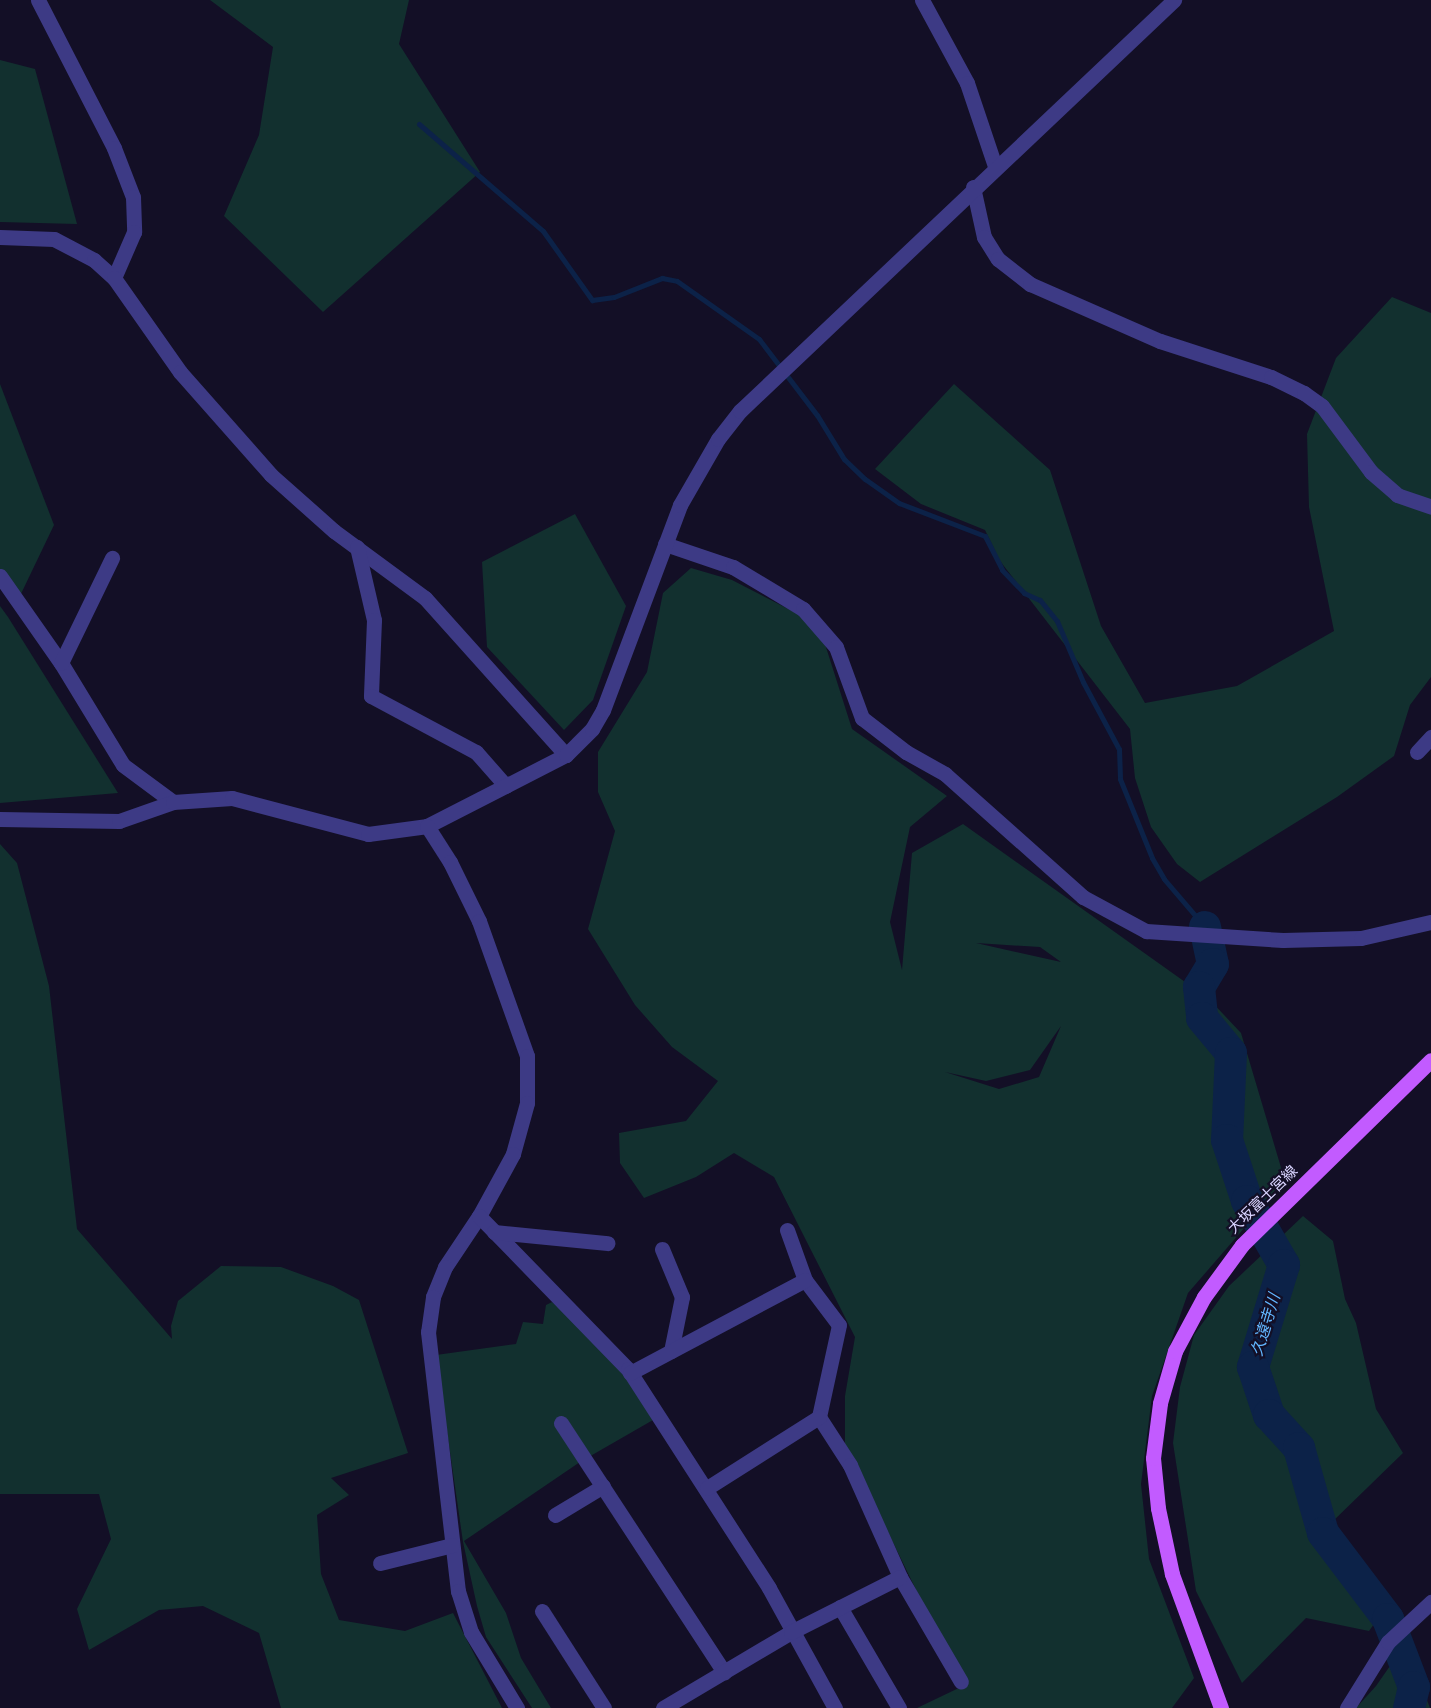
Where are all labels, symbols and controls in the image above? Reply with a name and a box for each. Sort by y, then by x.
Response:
street label: 大坂富士宮線 [1224,1162,1302,1238]
water label: 久遠寺川 [1247,1292,1285,1358]

